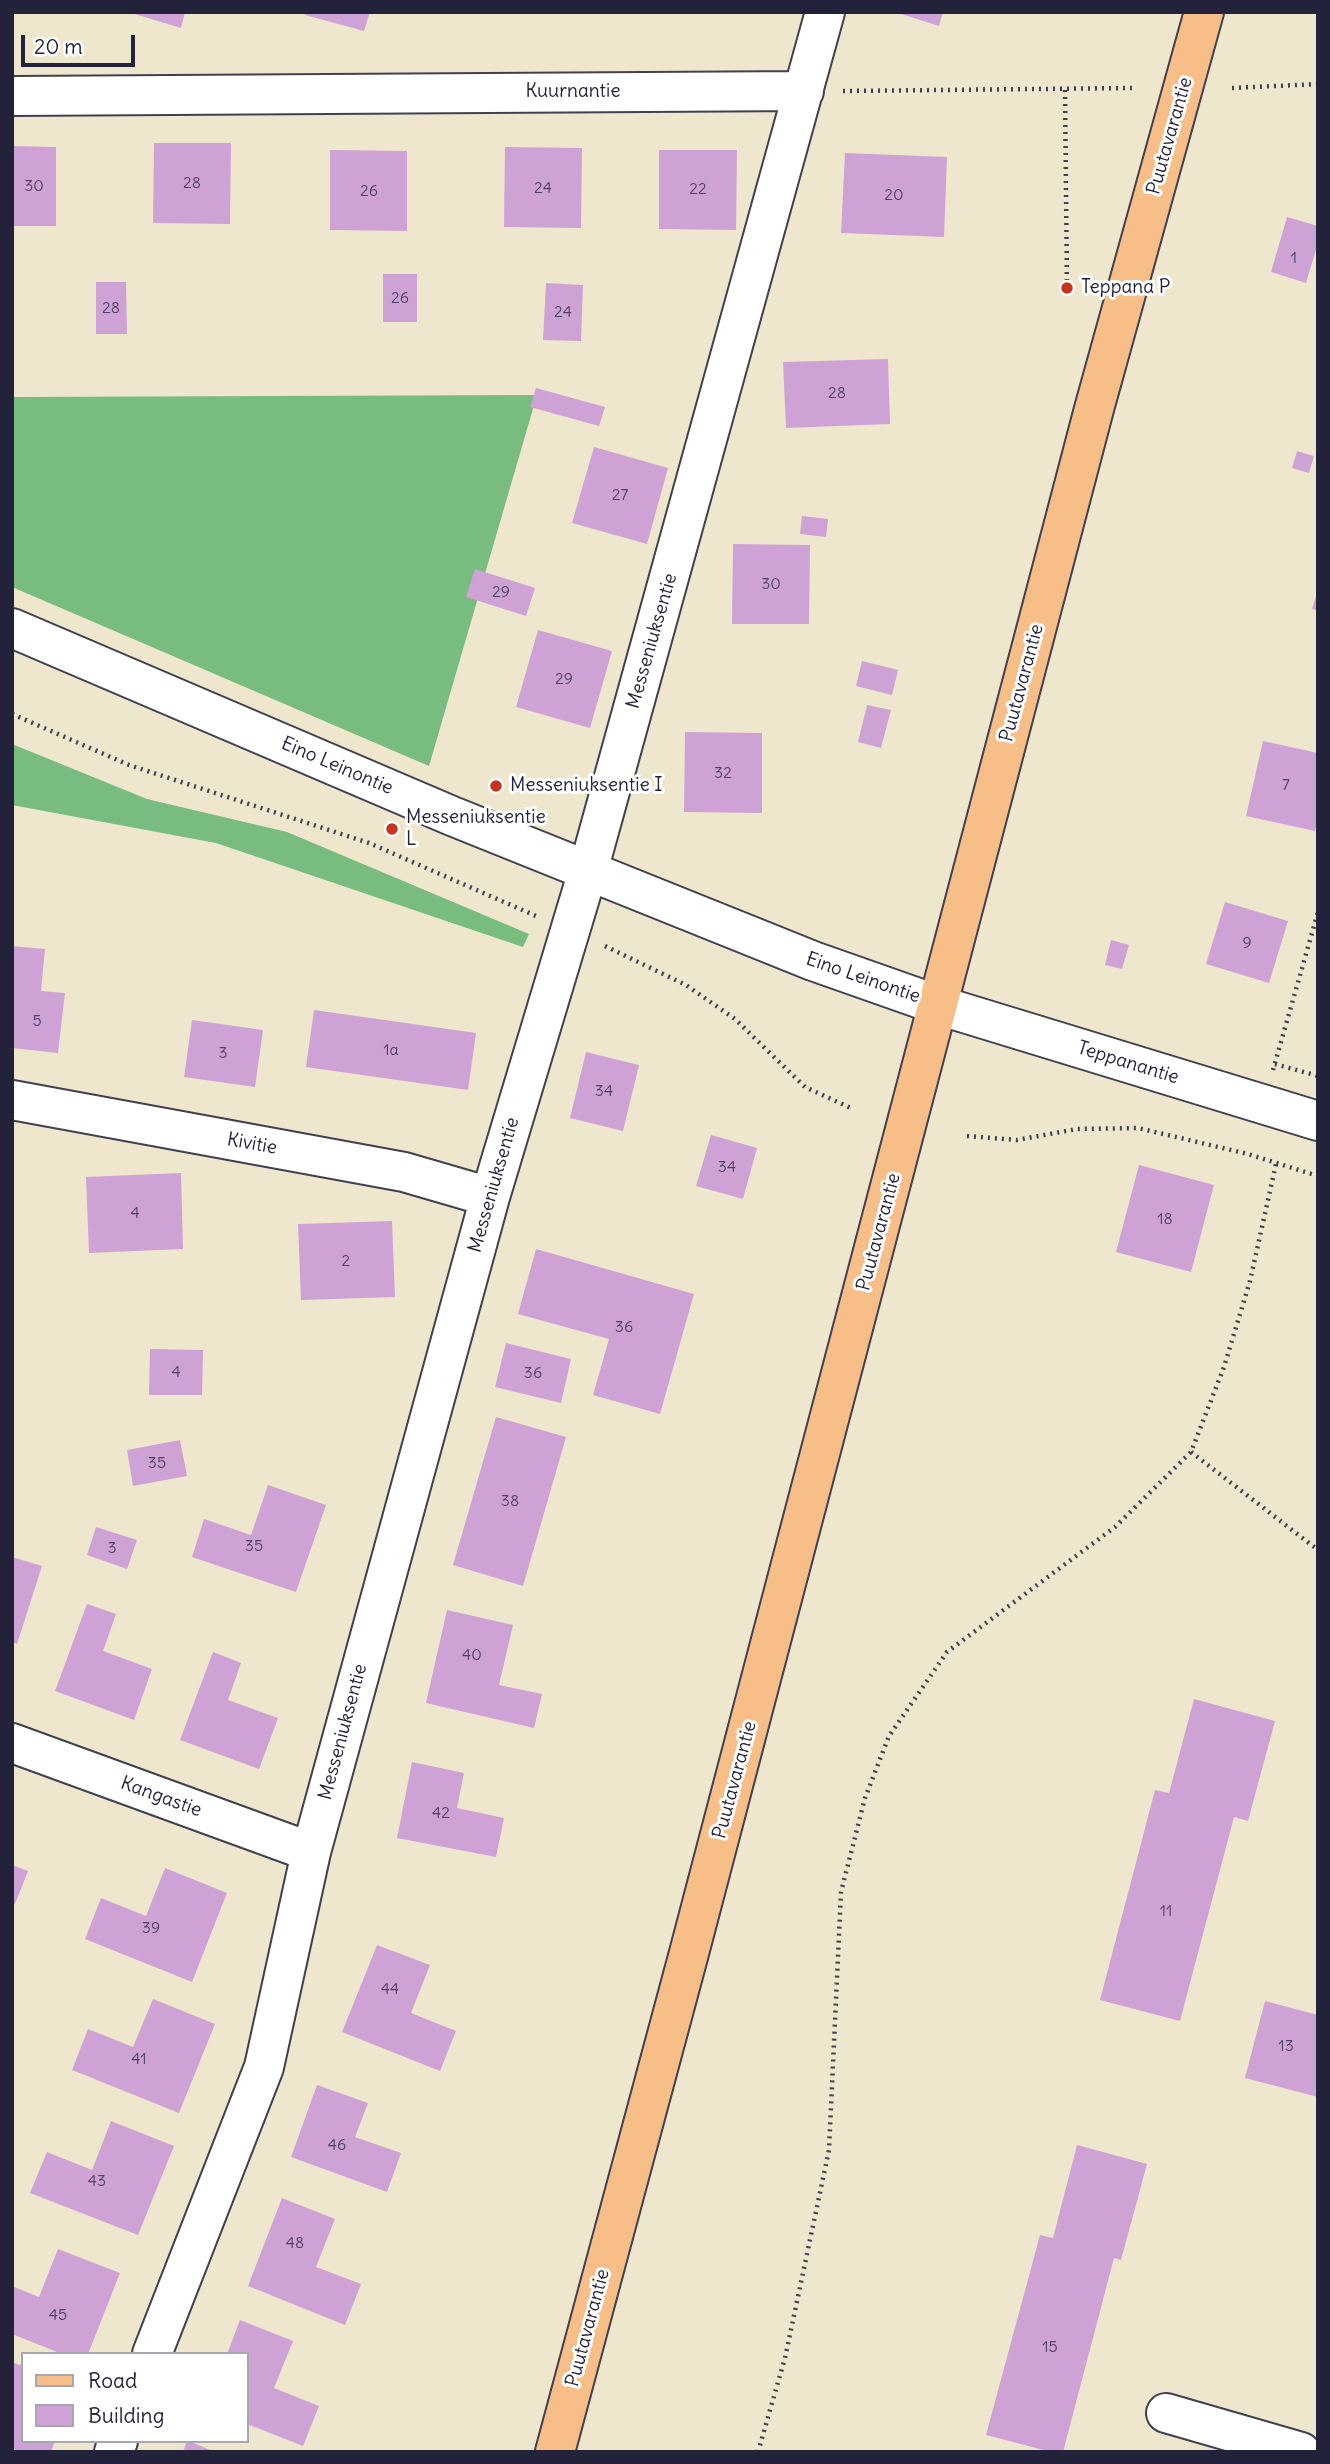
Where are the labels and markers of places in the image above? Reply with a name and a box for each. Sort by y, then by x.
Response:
place label: Teppana P [1081,277,1170,299]
marker: Teppana P [1059,280,1075,296]
place label: Messeniuksentie I [510,775,663,797]
marker: Messeniuksentie I [488,778,504,794]
place label: Messeniuksentie L [406,807,546,851]
marker: Messeniuksentie L [384,821,400,837]

